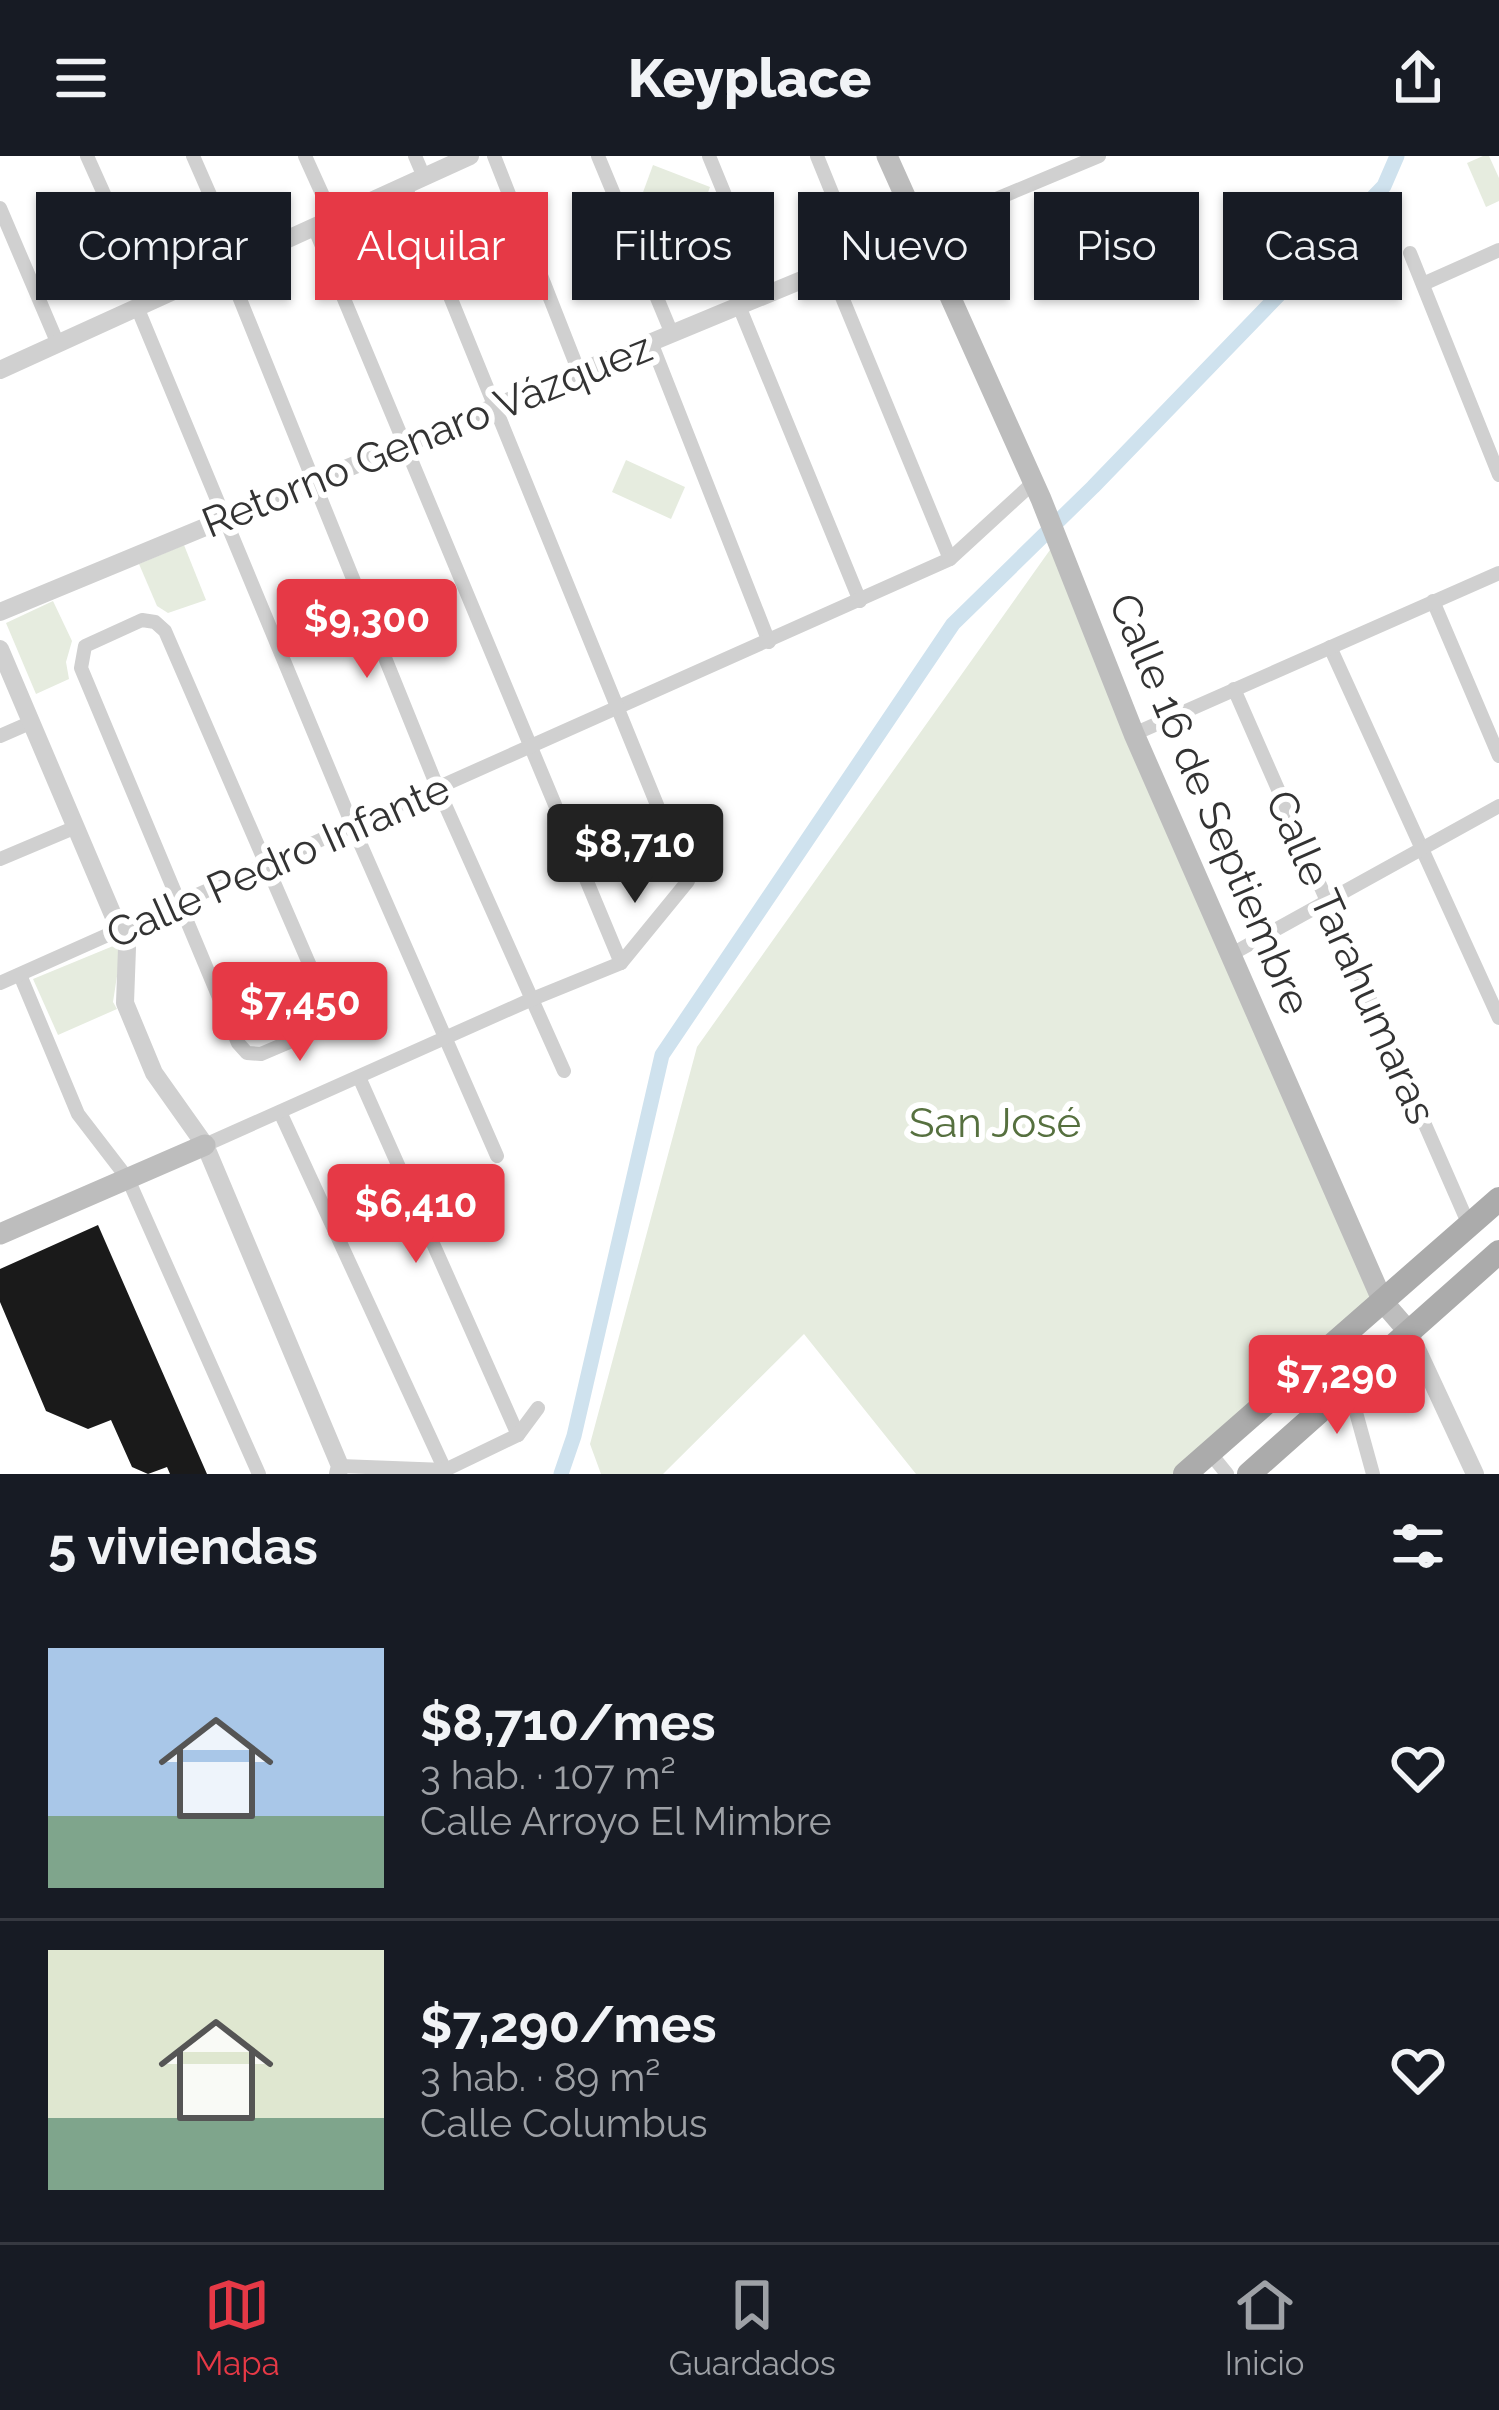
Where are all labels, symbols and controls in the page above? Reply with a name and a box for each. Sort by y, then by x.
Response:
icon: menu [48,45,114,111]
icon: share [1385,45,1451,111]
text: Keyplace [628,46,871,110]
chip: Comprar [36,192,291,300]
chip: Alquilar [315,192,548,300]
chip: Filtros [572,192,774,300]
chip: Nuevo [798,192,1010,300]
chip: Piso [1034,192,1199,300]
chip: Casa [1223,192,1402,300]
street label: Retorno Genaro Vázquez [195,322,659,548]
pin: $9,300 [269,579,465,681]
street label: Calle 16 de Septiembre [1099,586,1321,1022]
text: $9,300 [304,595,430,641]
street label: Calle Pedro Infante [99,763,457,959]
street label: Calle Tarahumaras [1256,783,1446,1131]
pin: $8,710 [537,804,733,906]
text: $8,710 [574,820,696,866]
pin: $7,450 [202,962,398,1064]
text: $7,450 [239,978,361,1024]
park label: San José [909,1098,1081,1147]
pin: $6,410 [318,1164,514,1266]
text: $6,410 [355,1180,477,1226]
pin: $7,290 [1239,1335,1435,1437]
text: $7,290 [1276,1351,1398,1397]
icon: filters [1385,1513,1451,1579]
text: 5 viviendas [48,1516,318,1576]
text: $8,710/mes [420,1692,716,1752]
icon: home [144,1696,288,1840]
icon: heart [1385,1735,1451,1801]
text: 3 hab. · 107 m² [420,1752,676,1798]
text: Calle Arroyo El Mimbre [420,1798,832,1844]
text: $7,290/mes [420,1994,717,2054]
icon: home [144,1998,288,2142]
icon: heart [1385,2037,1451,2103]
text: 3 hab. · 89 m² [420,2054,660,2100]
text: Calle Columbus [420,2100,708,2146]
tab: Mapa [195,2272,280,2383]
tab: Guardados [669,2272,836,2383]
tab: Inicio [1225,2272,1304,2383]

